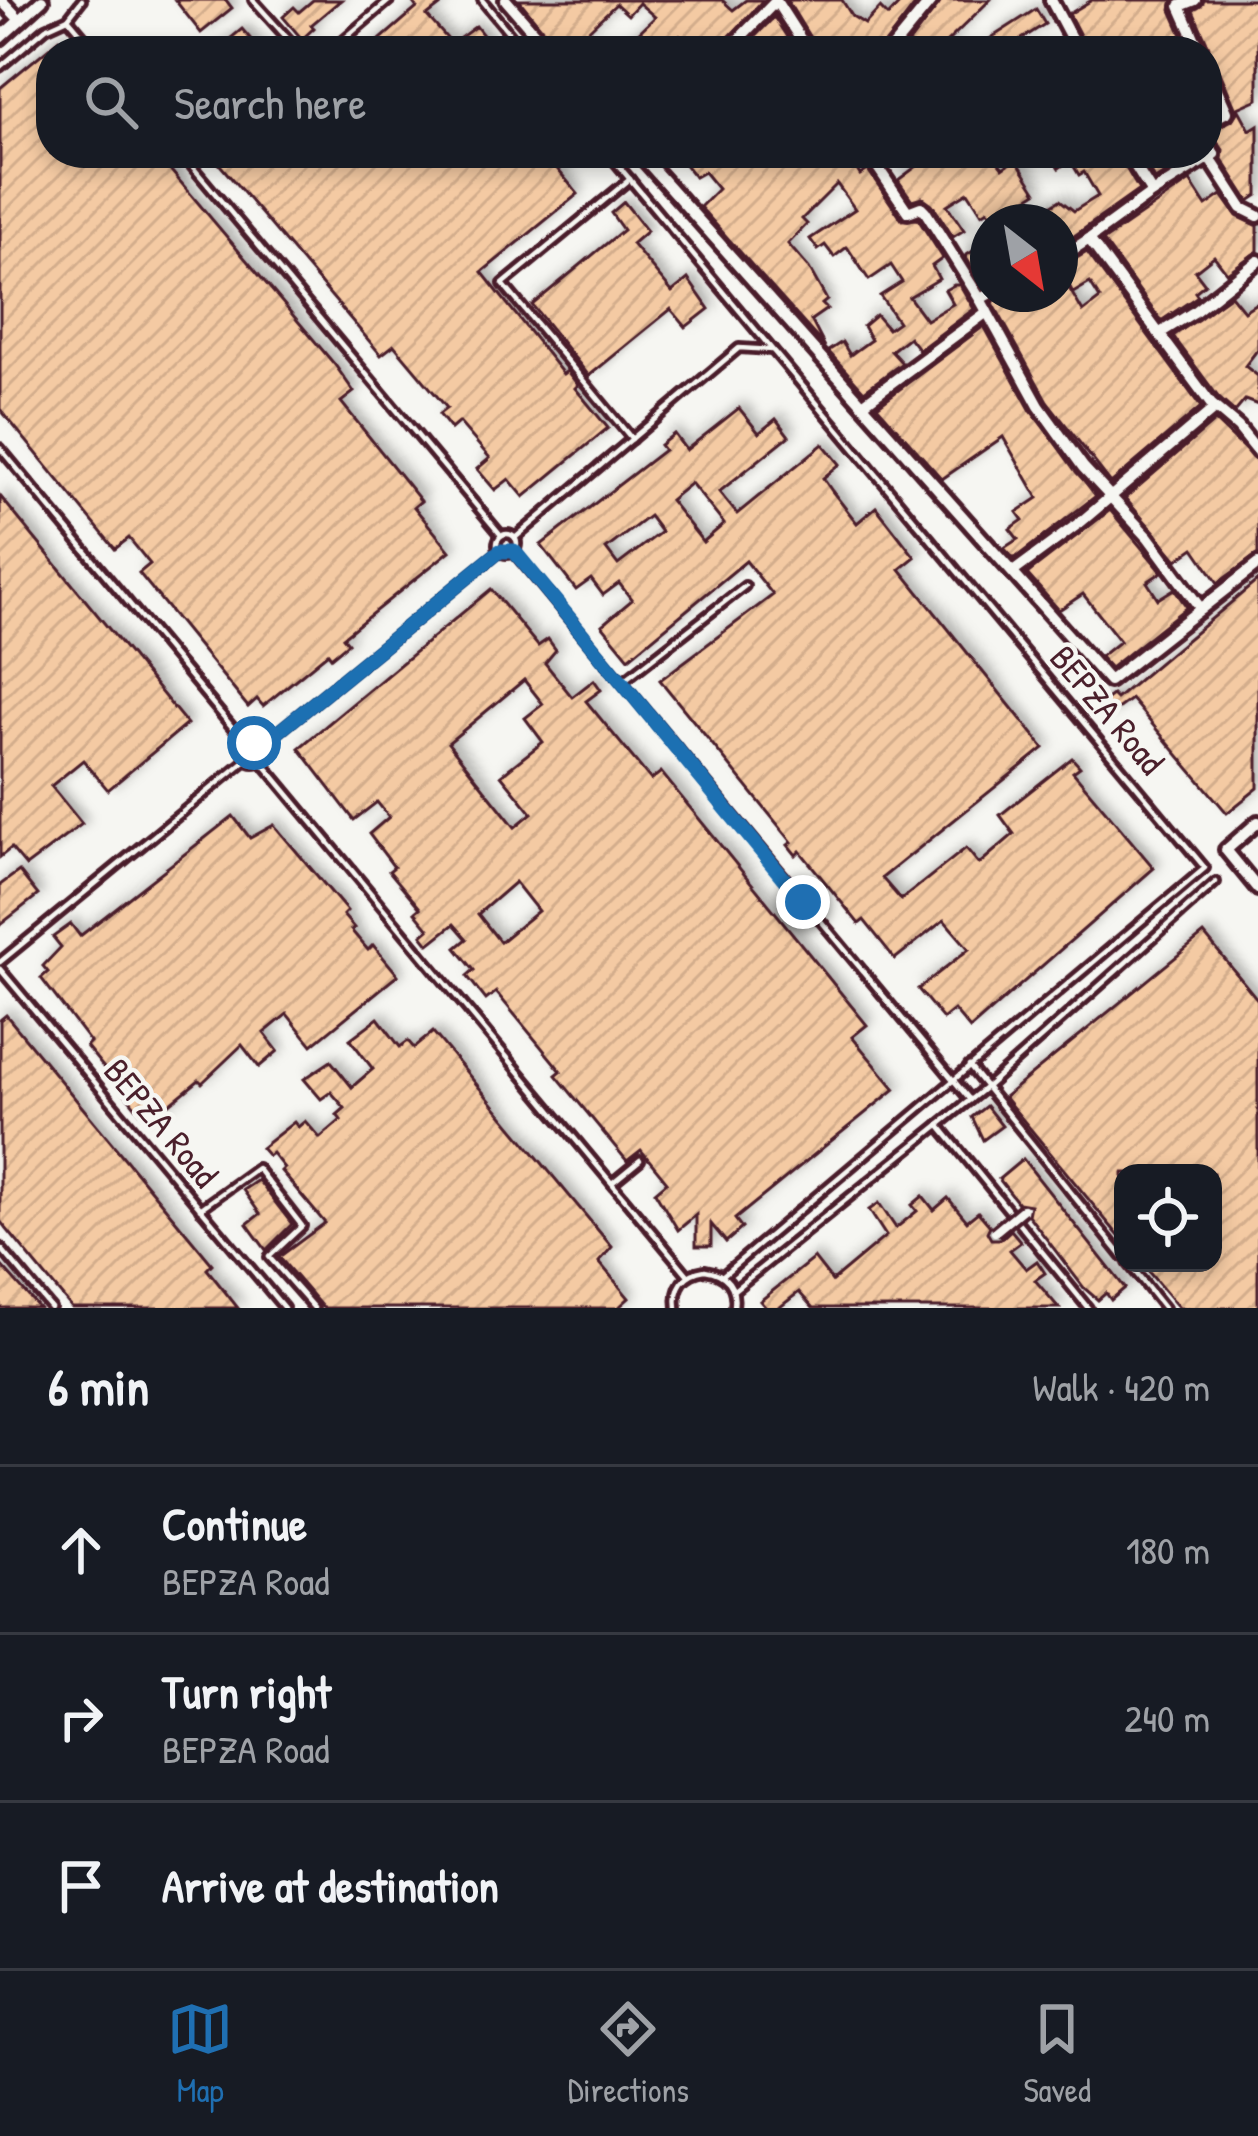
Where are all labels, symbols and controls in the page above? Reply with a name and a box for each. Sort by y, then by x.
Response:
search box [36,36,1222,168]
icon: search [78,69,144,135]
text: Search here [174,72,366,133]
north arrow [970,204,1078,312]
street label: BEPZA Road [1040,634,1176,784]
route start [227,716,281,770]
route end [776,875,830,929]
street label: BEPZA Road [94,1047,230,1197]
map controls [1114,1164,1222,1272]
button: locate [1114,1164,1222,1272]
text: 6 min [48,1352,149,1421]
text: Walk · 420 m [1033,1360,1210,1413]
text: Continue [162,1493,307,1554]
icon: ahead [48,1517,114,1583]
text: 180 m [1126,1523,1210,1576]
text: BEPZA Road [162,1554,329,1607]
text: Turn right [162,1661,331,1722]
icon: right [48,1685,114,1751]
text: 240 m [1124,1691,1210,1744]
text: BEPZA Road [162,1722,329,1775]
icon: arrive [48,1853,114,1919]
text: Arrive at destination [162,1855,499,1916]
tab: Map [167,1996,233,2112]
tab: Directions [568,1996,689,2112]
tab: Saved [1023,1996,1091,2112]

